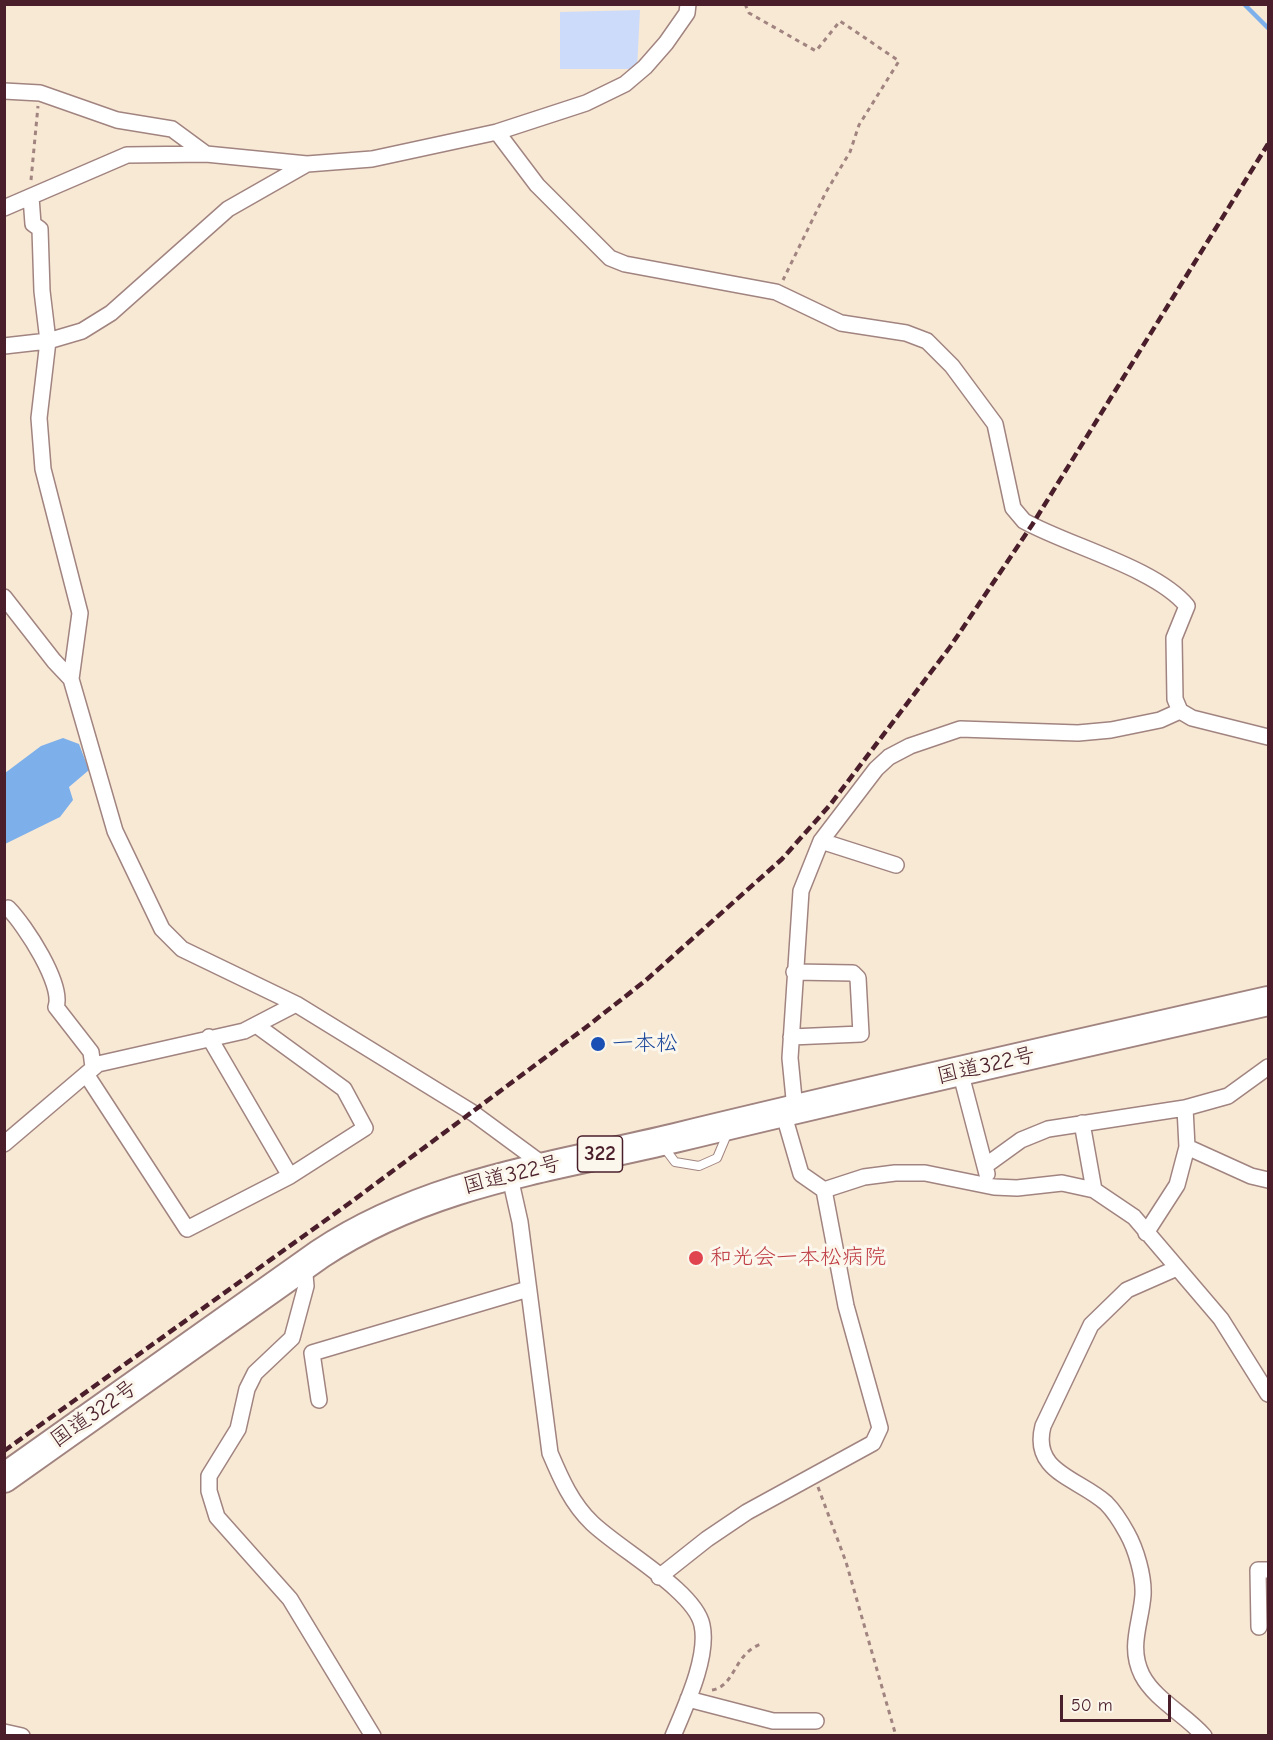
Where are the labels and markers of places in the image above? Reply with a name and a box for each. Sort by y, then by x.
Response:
place label: 一本松 [612,1031,678,1057]
marker: 一本松 [589,1035,607,1053]
place label: 和光会一本松病院 [710,1245,886,1271]
marker: 和光会一本松病院 [687,1249,705,1267]

